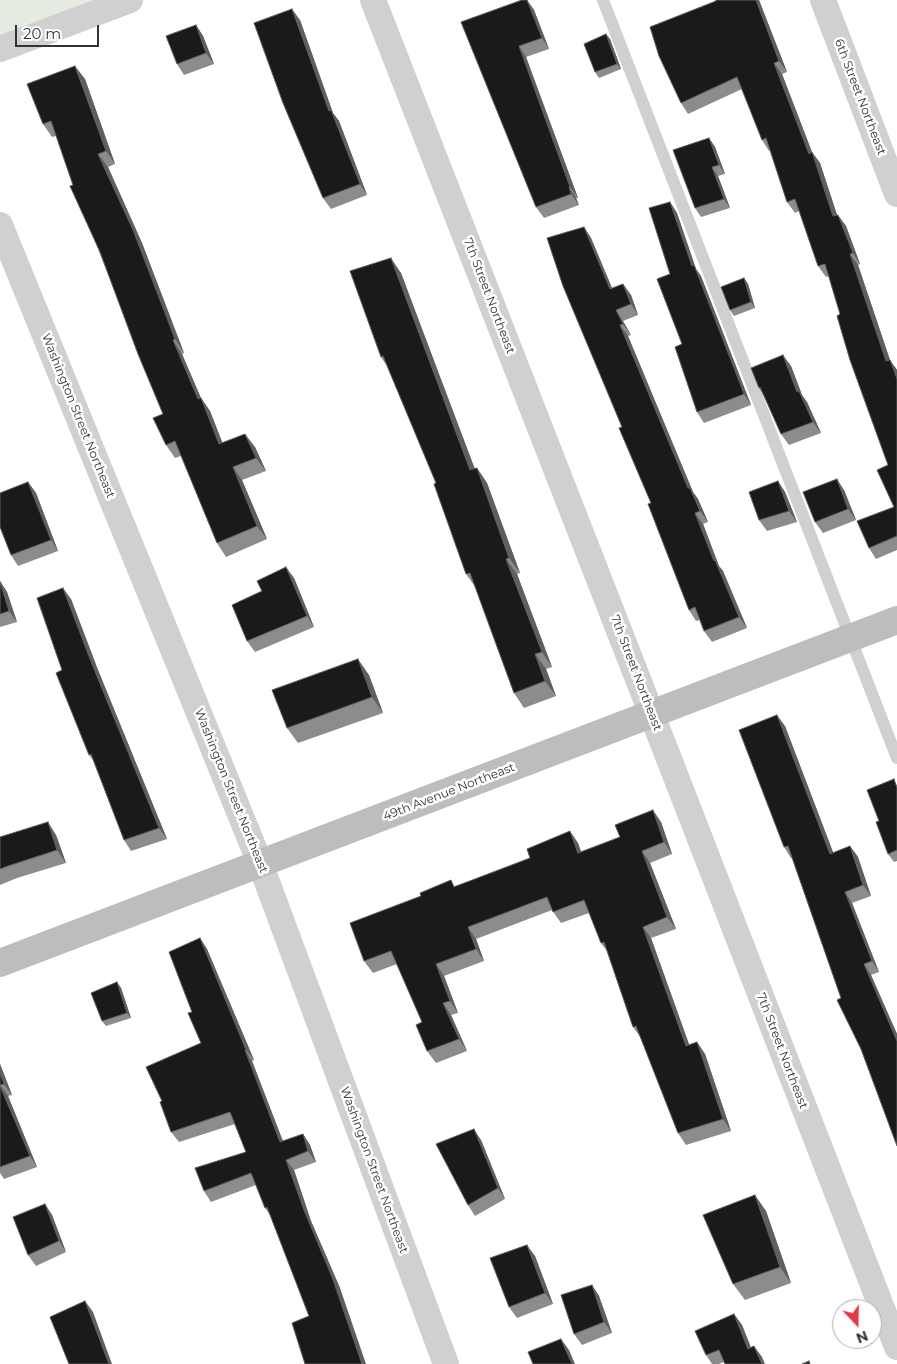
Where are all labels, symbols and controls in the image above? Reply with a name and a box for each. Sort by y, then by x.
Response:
scale bar [18,15,101,47]
text: 20 m [23,24,61,43]
street label: 6th Street Northeast [831,37,889,157]
street label: 7th Street Northeast [460,236,518,356]
street label: Washington Street Northeast [38,332,118,500]
street label: 7th Street Northeast [607,613,665,733]
street label: Washington Street Northeast [191,707,271,875]
street label: 49th Avenue Northeast [381,760,517,824]
street label: 7th Street Northeast [753,991,811,1111]
street label: Washington Street Northeast [337,1085,411,1255]
north arrow [832,1299,882,1349]
text: N [854,1327,871,1347]

